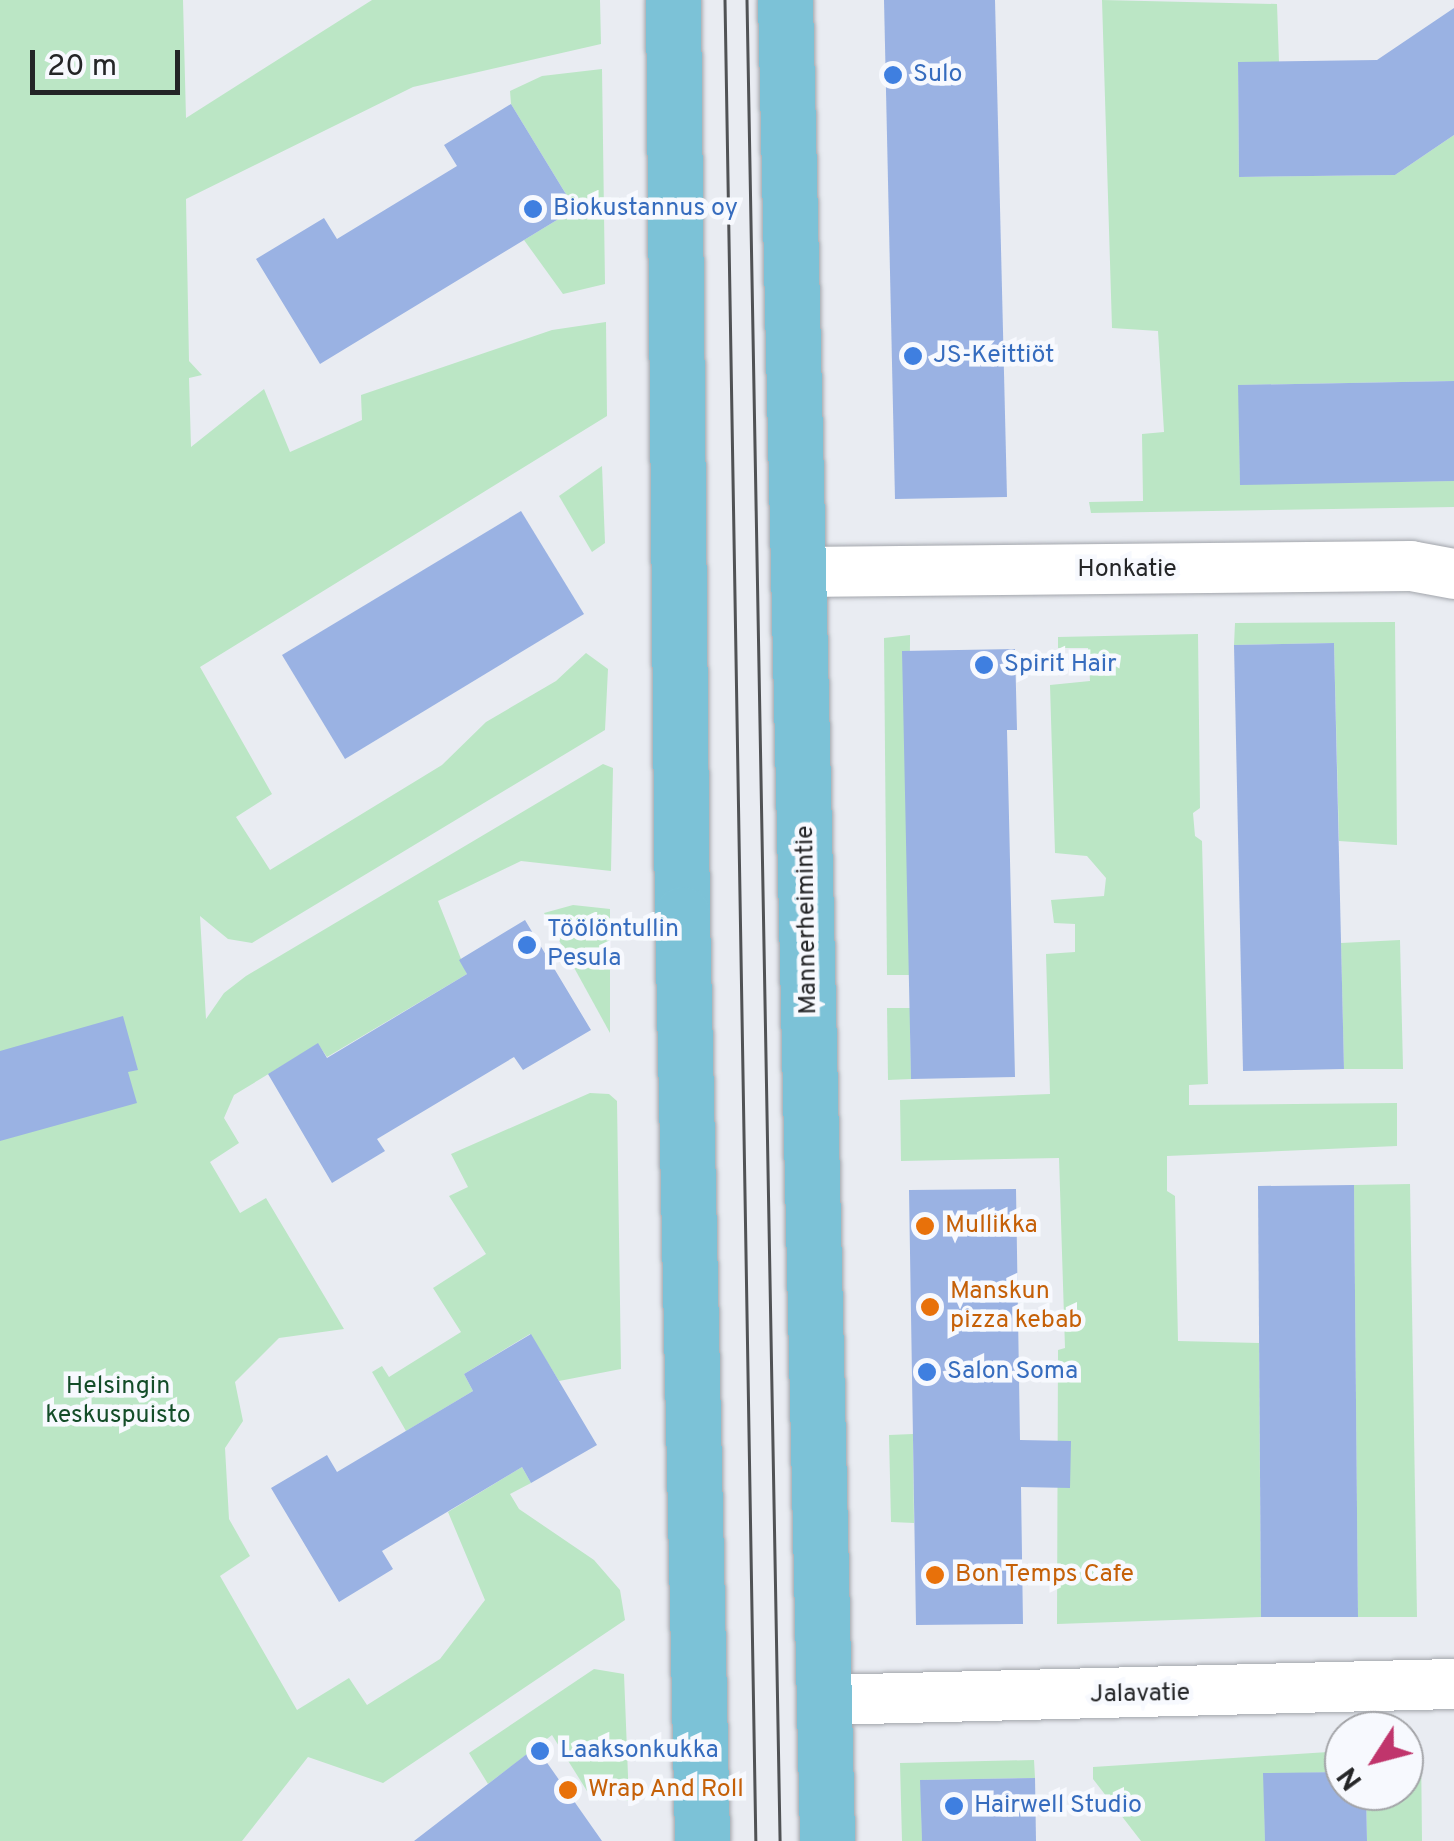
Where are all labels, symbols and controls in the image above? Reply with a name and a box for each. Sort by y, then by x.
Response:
scale bar [35,30,185,92]
text: 20 m [47,49,117,86]
place label: Sulo [913,60,963,90]
marker: Sulo [882,64,904,86]
place label: Biokustannus oy [553,194,738,224]
marker: Biokustannus oy [522,198,544,220]
place label: JS-Keittiöt [933,341,1055,371]
marker: JS-Keittiöt [902,345,924,367]
street label: Honkatie [1077,555,1177,585]
place label: Spirit Hair [1004,650,1117,680]
marker: Spirit Hair [973,654,995,676]
street label: Mannerheimintie [791,825,825,1015]
place label: Töölöntullin Pesula [547,916,679,975]
marker: Töölöntullin Pesula [516,934,538,956]
place label: Mullikka [945,1211,1038,1241]
marker: Mullikka [914,1215,936,1237]
place label: Manskun pizza kebab [950,1278,1082,1337]
marker: Manskun pizza kebab [919,1296,941,1318]
place label: Salon Soma [947,1357,1078,1387]
marker: Salon Soma [916,1361,938,1383]
park label: Helsingin keskuspuisto [45,1373,191,1432]
place label: Bon Temps Cafe [955,1560,1135,1590]
marker: Bon Temps Cafe [924,1564,946,1586]
street label: Jalavatie [1090,1679,1190,1711]
north arrow [1324,1711,1424,1811]
place label: Laaksonkukka [560,1736,719,1766]
marker: Laaksonkukka [529,1740,551,1762]
text: N [1331,1759,1372,1796]
place label: Wrap And Roll [588,1775,745,1805]
marker: Wrap And Roll [557,1779,579,1801]
place label: Hairwell Studio [974,1791,1142,1821]
marker: Hairwell Studio [943,1795,965,1817]

